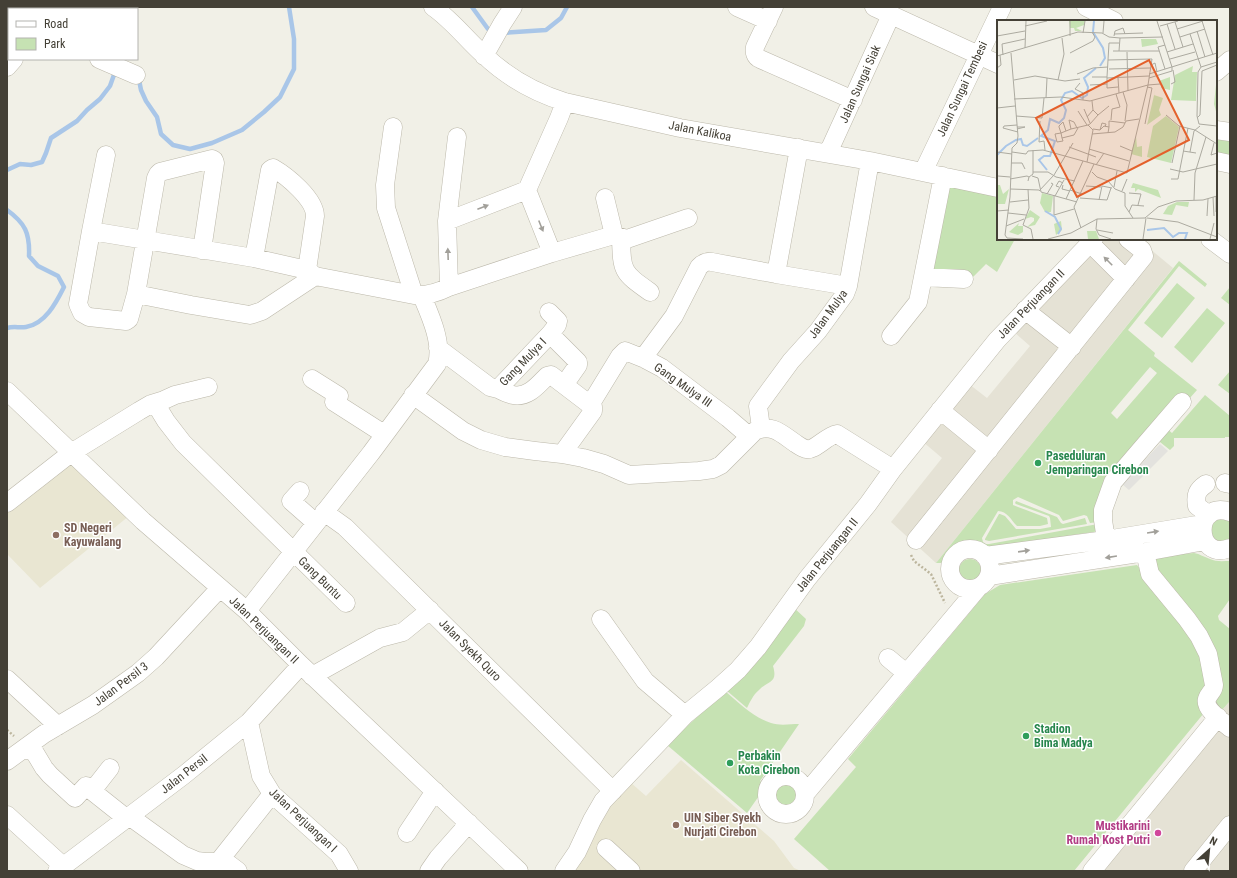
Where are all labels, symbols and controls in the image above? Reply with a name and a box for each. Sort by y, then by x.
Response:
legend [8,8,138,60]
text: Road [44,17,68,31]
inset map [997,20,1217,240]
text: Park [44,37,66,51]
street label: Jalan Sungai Tembesi [934,39,990,139]
street label: Jalan Sungai Siak [837,42,884,125]
street label: Jalan Kalikoa [667,118,733,144]
one-way arrow [477,203,489,209]
one-way arrow [539,221,545,233]
one-way arrow [444,248,451,260]
one-way arrow [1103,256,1113,266]
street label: Jalan Perjuangan II [994,266,1068,342]
street label: Jalan Mulya [806,287,851,341]
street label: Gang Mulya I [497,335,549,389]
street label: Gang Mulya III [651,360,715,410]
place label: Paseduluran Jemparingan Cirebon [1046,449,1149,477]
marker: Paseduluran Jemparingan Cirebon [1033,458,1043,468]
street label: Jalan Perjuangan II [793,515,861,595]
place label: SD Negeri Kayuwalang [64,521,121,549]
one-way arrow [1146,529,1159,535]
marker: SD Negeri Kayuwalang [51,530,61,540]
one-way arrow [1018,548,1030,554]
street label: Gang Buntu [295,554,345,602]
one-way arrow [1105,554,1117,560]
street label: Jalan Perjuangan II [226,593,302,667]
street label: Jalan Syekh Quro [436,616,504,684]
street label: Jalan Persil 3 [91,659,151,709]
place label: Stadion Bima Madya [1034,722,1093,750]
marker: Stadion Bima Madya [1021,731,1031,741]
place label: Perbakin Kota Cirebon [738,749,800,777]
street label: Jalan Persil [158,751,210,797]
marker: Perbakin Kota Cirebon [725,758,735,768]
street label: Jalan Perjuangan I [266,785,340,855]
place label: UIN Siber Syekh Nurjati Cirebon [684,811,761,839]
place label: Mustikarini Rumah Kost Putri [1066,819,1150,847]
marker: UIN Siber Syekh Nurjati Cirebon [671,820,681,830]
marker: Mustikarini Rumah Kost Putri [1153,828,1163,838]
north arrow [1189,830,1229,870]
text: N [1207,834,1219,849]

